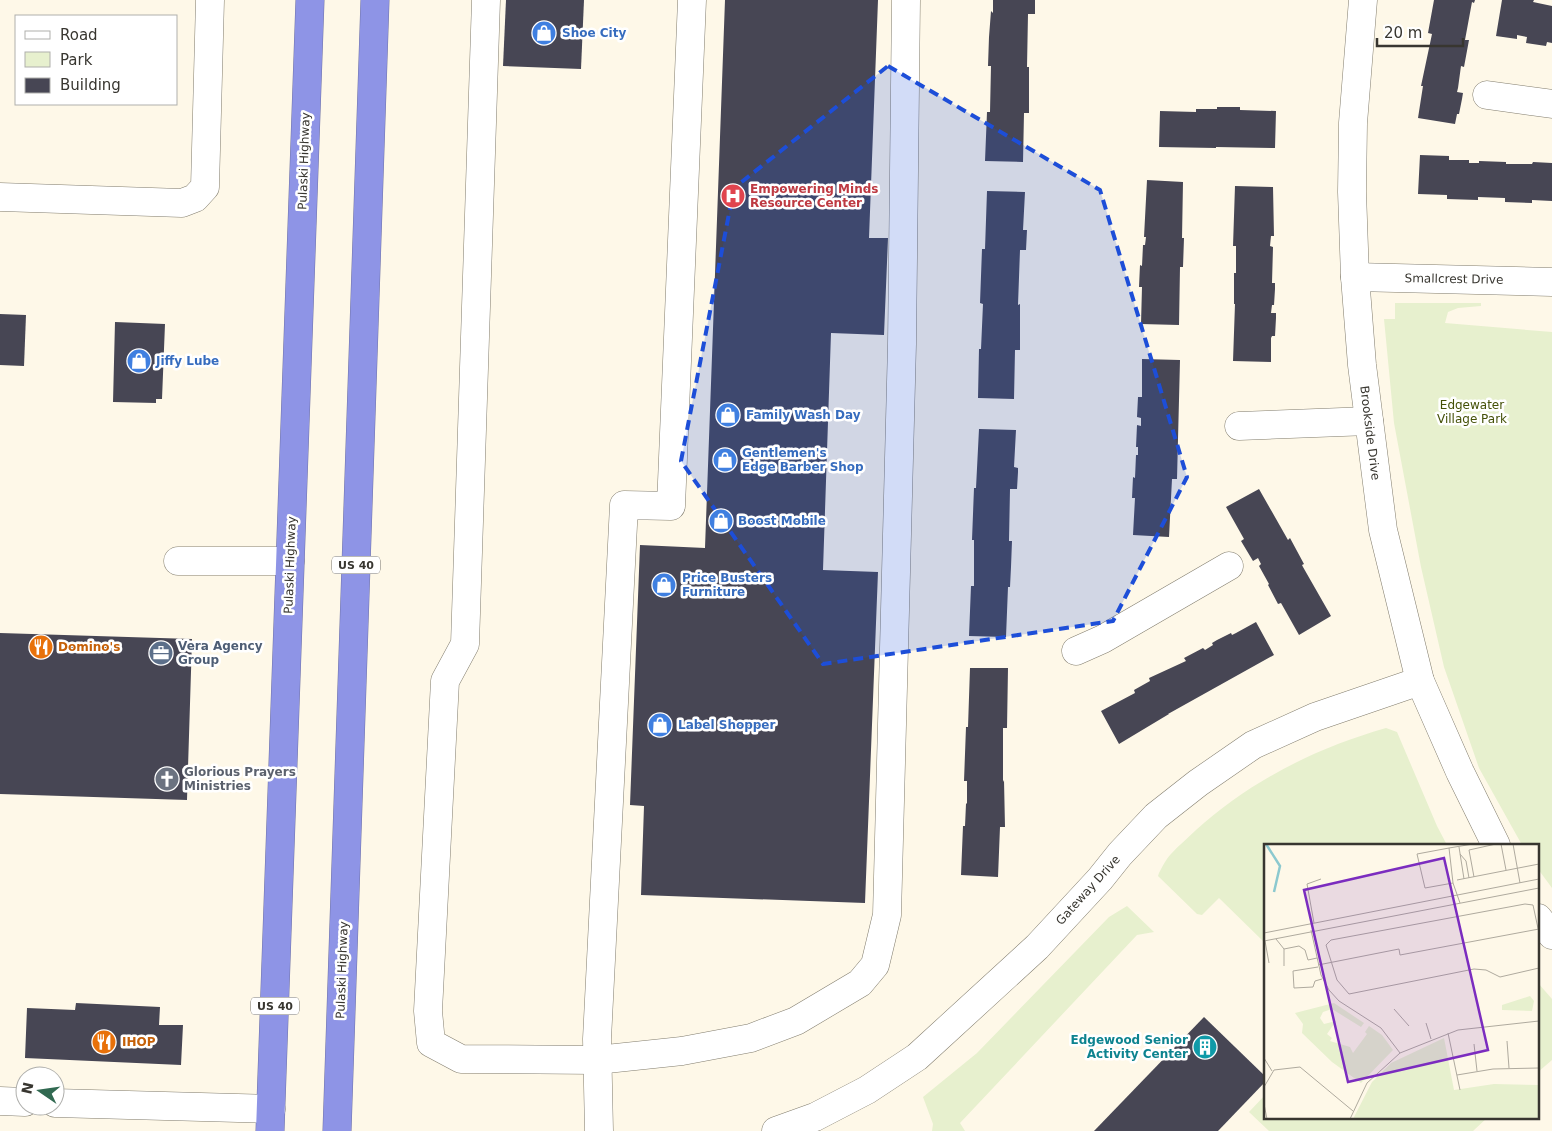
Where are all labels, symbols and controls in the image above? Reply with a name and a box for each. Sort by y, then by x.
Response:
legend [15,15,178,105]
scale bar [1377,15,1463,47]
shop icon: Shoe City [531,20,557,46]
text: 20 m [1384,24,1422,42]
text: Road [60,26,98,44]
place label: Shoe City [562,26,626,40]
text: Park [60,51,93,69]
text: Building [60,76,121,94]
street label: Pulaski Highway [295,112,313,210]
place label: Empowering Minds Resource Center [750,182,878,210]
hospital icon: Empowering Minds Resource Center [720,183,746,209]
street label: Smallcrest Drive [1405,271,1503,287]
shop icon: Jiffy Lube [126,348,152,374]
place label: Jiffy Lube [155,354,219,368]
street label: Brookside Drive [1357,385,1383,481]
park label: Edgewater Village Park [1437,398,1507,426]
shop icon: Family Wash Day [715,402,741,428]
place label: Family Wash Day [746,408,861,422]
place label: Gentlemen's Edge Barber Shop [742,446,864,474]
shop icon: Gentlemen's Edge Barber Shop [712,447,738,473]
shop icon: Boost Mobile [708,508,734,534]
place label: Boost Mobile [738,514,826,528]
street label: Pulaski Highway [281,516,299,614]
road number: US 40 [332,556,380,574]
place label: Price Busters Furniture [682,571,772,599]
shop icon: Price Busters Furniture [651,572,677,598]
restaurant icon: Domino's [28,634,54,660]
place label: Vera Agency Group [178,639,263,667]
place label: Domino's [58,640,120,654]
office icon: Vera Agency Group [148,640,174,666]
shop icon: Label Shopper [647,712,673,738]
place label: Label Shopper [678,718,776,732]
place label: Glorious Prayers Ministries [184,765,296,793]
church icon: Glorious Prayers Ministries [154,766,180,792]
inset map [1264,844,1540,1118]
street label: Gateway Drive [1053,852,1123,928]
street label: Pulaski Highway [333,921,351,1019]
road number: US 40 [251,998,299,1014]
restaurant icon: IHOP [91,1029,117,1055]
place label: Edgewood Senior Activity Center [1071,1033,1188,1061]
building icon: Edgewood Senior Activity Center [1192,1034,1218,1060]
place label: IHOP [122,1035,156,1049]
north arrow [15,1066,65,1116]
text: N [18,1081,36,1096]

